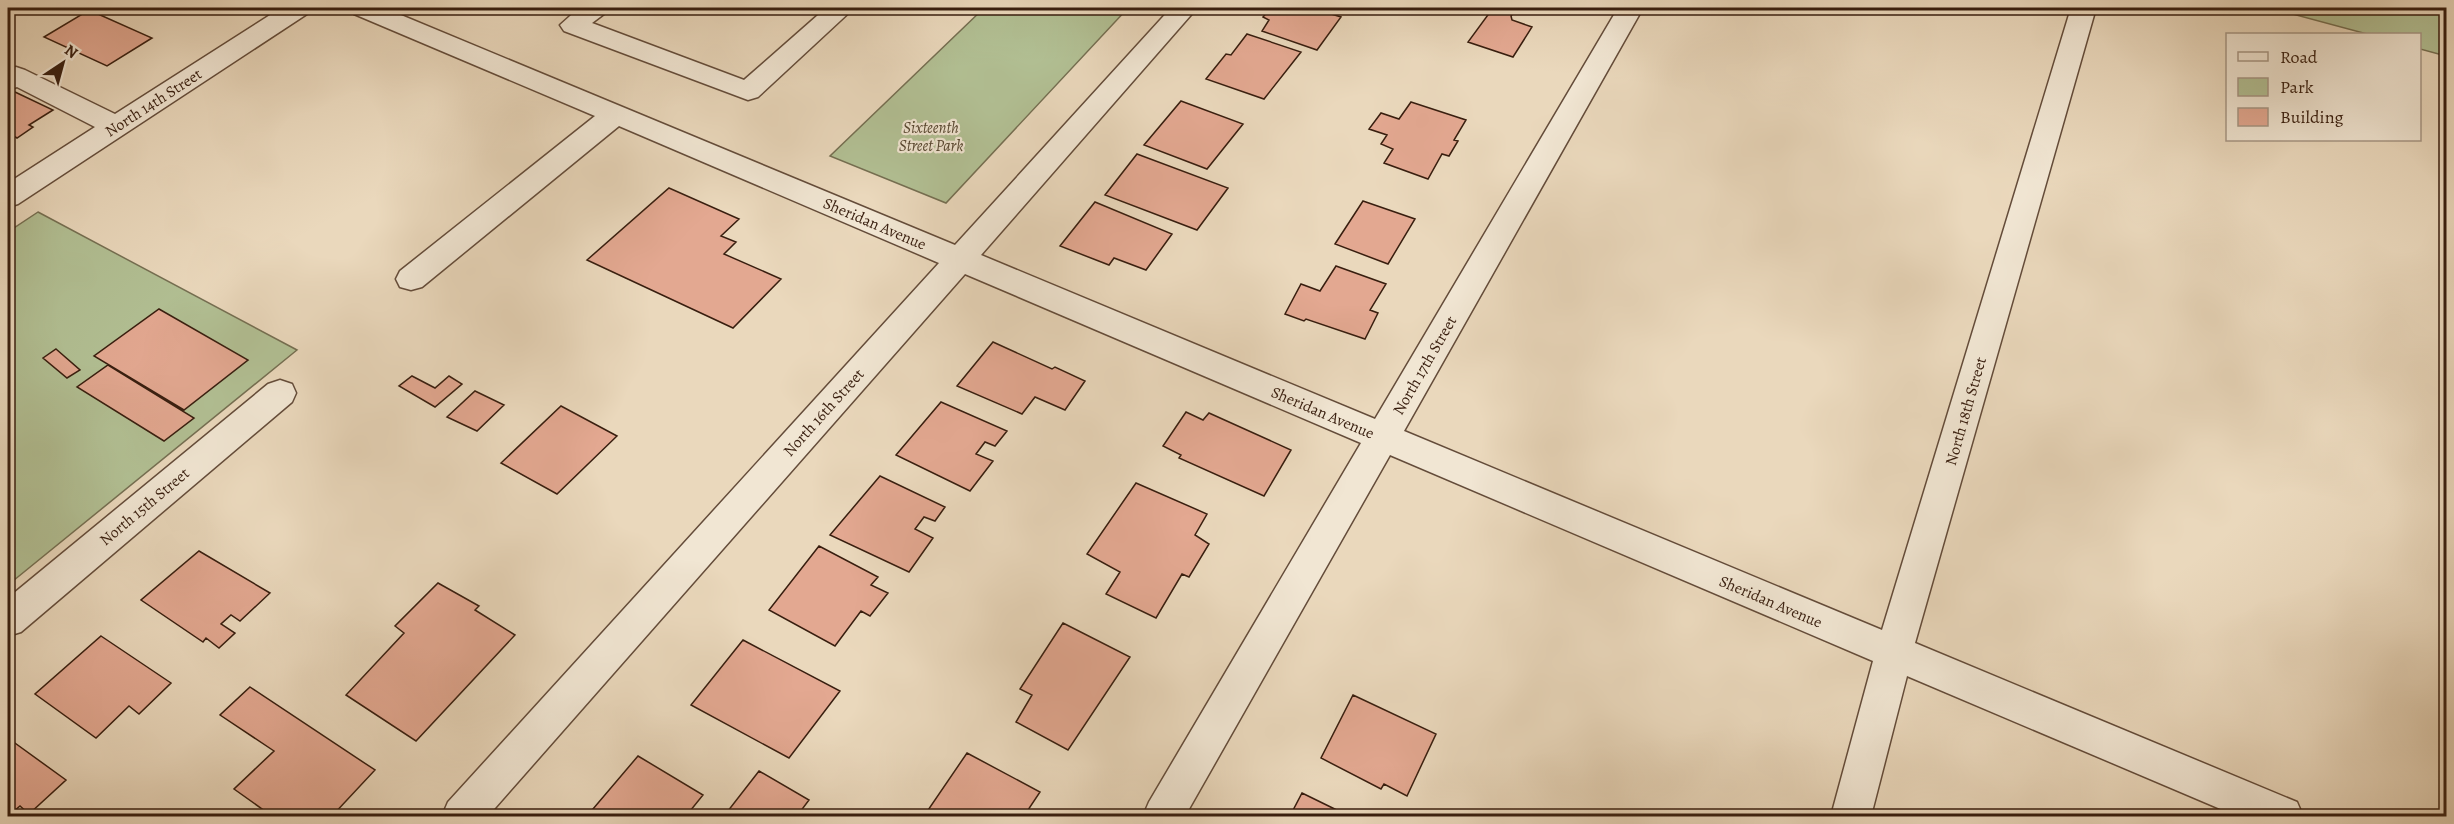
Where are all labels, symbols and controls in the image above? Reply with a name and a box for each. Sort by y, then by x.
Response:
north arrow [33,33,93,93]
legend [2226,33,2421,141]
text: N [60,39,83,64]
text: Road [2280,45,2318,69]
street label: North 14th Street [101,63,206,142]
text: Park [2280,75,2314,99]
text: Building [2280,105,2344,129]
park label: Sixteenth Street Park [899,117,963,157]
street label: Sheridan Avenue [820,192,930,256]
street label: North 17th Street [1388,312,1462,419]
street label: North 18th Street [1940,354,1992,468]
street label: North 16th Street [778,364,869,461]
street label: Sheridan Avenue [1268,381,1378,445]
street label: North 15th Street [95,463,194,551]
street label: Sheridan Avenue [1716,570,1826,634]

